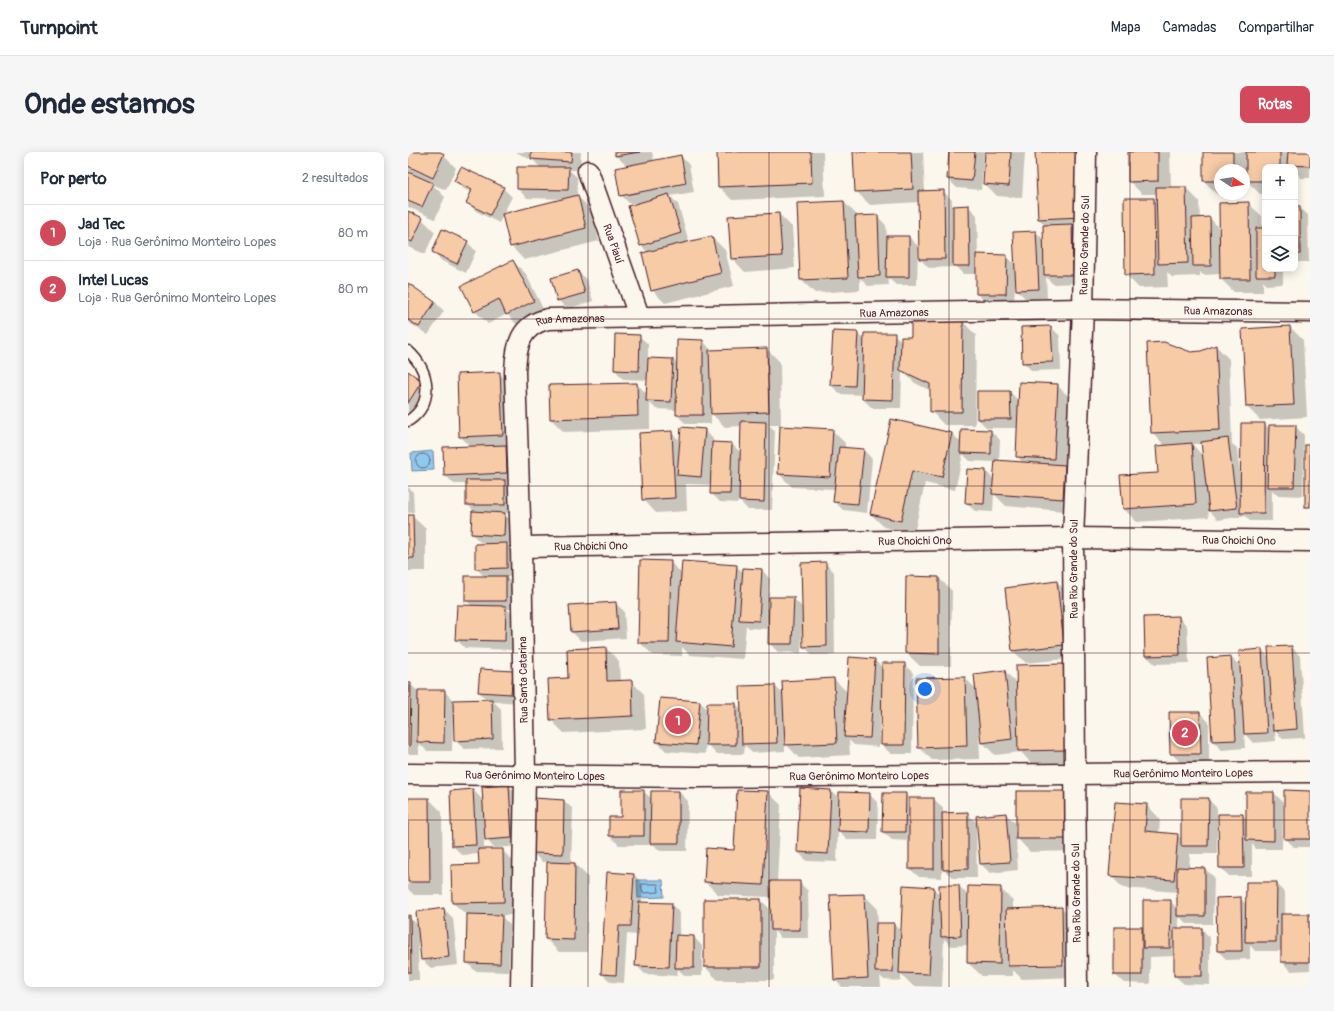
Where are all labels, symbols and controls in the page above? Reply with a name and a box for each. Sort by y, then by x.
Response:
text: Turnpoint [20,16,98,40]
text: Mapa [1111,19,1140,36]
text: Camadas [1162,19,1216,36]
text: Compartilhar [1238,19,1314,36]
button: Rotas [1240,86,1310,123]
text: Onde estamos [24,87,195,122]
north arrow [1214,164,1250,200]
map controls [1262,164,1298,272]
button: + [1262,164,1298,200]
text: Por perto [40,168,107,189]
text: 2 resultados [302,170,368,186]
street label: Rua Rio Grande do Sul [1077,195,1092,295]
button: − [1262,200,1298,236]
text: Jad Tec [78,215,125,234]
street label: Rua Piauí [600,222,626,265]
text: 1 [50,225,56,241]
text: 80 m [338,225,368,241]
text: Loja · Rua Gerônimo Monteiro Lopes [78,234,276,250]
button: layers [1262,236,1298,272]
text: Intel Lucas [78,271,148,290]
text: 2 [49,281,57,297]
text: 80 m [338,281,368,297]
text: Loja · Rua Gerônimo Monteiro Lopes [78,290,276,306]
street label: Rua Amazonas [1183,304,1253,318]
street label: Rua Amazonas [859,306,929,320]
street label: Rua Amazonas [534,312,605,329]
street label: Rua Rio Grande do Sul [1067,519,1081,619]
street label: Rua Choichi Ono [878,534,952,548]
street label: Rua Choichi Ono [1202,534,1276,548]
street label: Rua Choichi Ono [554,539,628,553]
street label: Rua Santa Catarina [516,636,531,724]
your location [915,679,935,699]
pin: 1 [665,706,691,736]
pin: 2 [1172,718,1198,748]
street label: Rua Gerônimo Monteiro Lopes [1113,766,1253,781]
street label: Rua Gerônimo Monteiro Lopes [465,769,605,783]
street label: Rua Gerônimo Monteiro Lopes [789,769,929,783]
street label: Rua Rio Grande do Sul [1069,843,1084,943]

